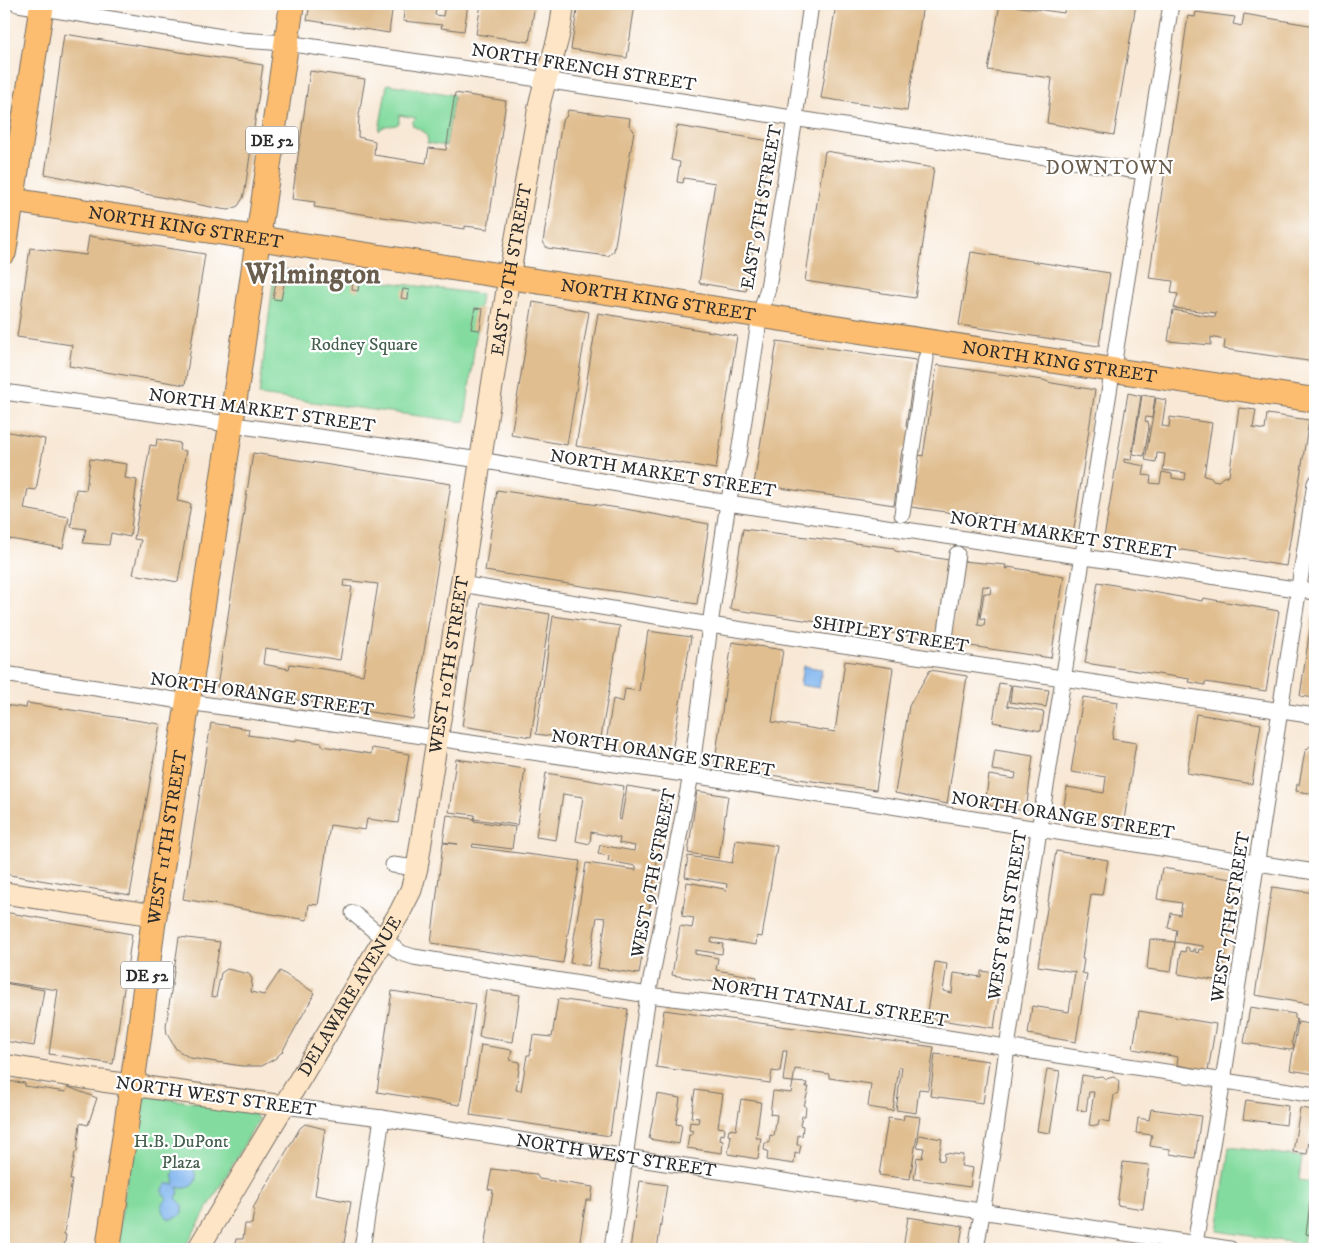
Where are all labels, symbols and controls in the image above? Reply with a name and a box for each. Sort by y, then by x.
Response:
street label: NORTH FRENCH STREET [470,39,698,97]
street label: EAST 9TH STREET [737,123,787,291]
road number: DE 52 [246,126,298,154]
district label: DOWNTOWN [1045,157,1175,180]
street label: EAST 10TH STREET [487,182,537,357]
street label: NORTH KING STREET [87,202,285,254]
district label: Wilmington [245,257,381,292]
street label: NORTH KING STREET [559,275,758,327]
park label: Rodney Square [310,334,418,356]
street label: NORTH KING STREET [960,337,1159,388]
street label: NORTH MARKET STREET [147,384,377,438]
street label: NORTH MARKET STREET [548,445,778,503]
street label: NORTH MARKET STREET [948,507,1178,565]
street label: WEST 10TH STREET [425,574,474,756]
street label: SHIPLEY STREET [811,612,971,658]
street label: NORTH ORANGE STREET [149,668,375,722]
street label: NORTH ORANGE STREET [550,725,776,783]
street label: WEST 11TH STREET [143,748,192,927]
street label: WEST 9TH STREET [627,786,681,961]
street label: NORTH ORANGE STREET [950,787,1176,845]
street label: WEST 8TH STREET [984,828,1032,1003]
street label: WEST 7TH STREET [1206,830,1255,1005]
street label: DELAWARE AVENUE [294,912,407,1081]
road number: DE 52 [121,962,173,988]
street label: NORTH TATNALL STREET [710,973,950,1033]
street label: NORTH WEST STREET [114,1072,318,1122]
street label: NORTH WEST STREET [515,1130,718,1183]
park label: H.B. DuPont Plaza [134,1131,229,1174]

